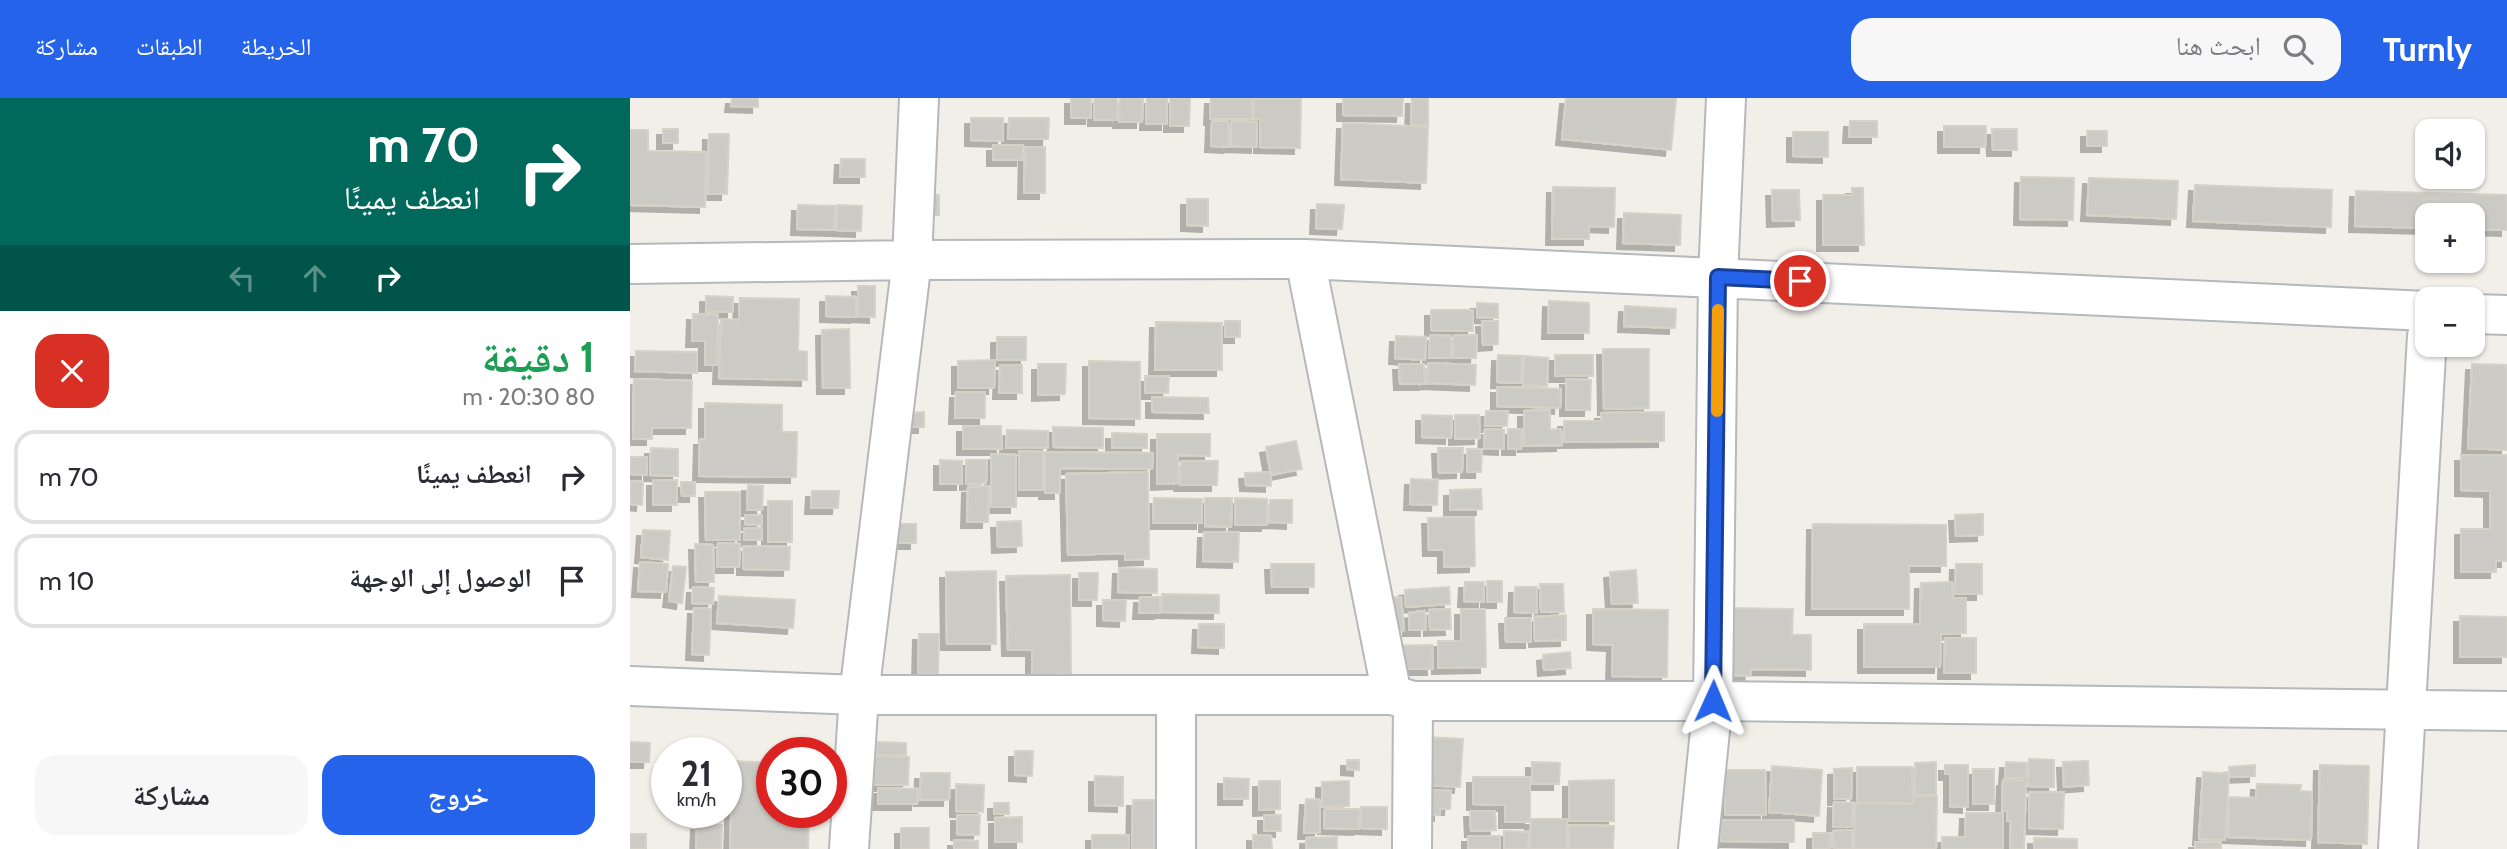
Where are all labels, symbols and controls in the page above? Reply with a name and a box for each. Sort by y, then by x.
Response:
search box [1851,18,2341,81]
text: Turnly [2383,29,2472,69]
text: ابحث هنا [2176,30,2261,62]
icon: search [2279,30,2317,68]
text: مشاركة [35,32,98,61]
text: الطبقات [136,32,203,61]
text: الخريطة [241,32,311,61]
text: 70 m [367,115,480,174]
map controls [2415,119,2485,357]
button: sound [2415,119,2485,189]
icon: right [504,126,595,217]
text: انعطف يمينًا [344,178,480,217]
button: + [2415,203,2485,273]
pin [1770,251,1830,311]
icon: left [223,259,261,297]
icon: ahead [296,259,334,297]
icon: right [369,259,407,297]
icon: arrive [1781,262,1819,300]
button: − [2415,287,2485,357]
text: 1 دقيقة [482,331,595,383]
button: close [35,334,109,408]
text: 80 m · 20:30 [462,383,595,411]
text: انعطف يمينًا [416,458,532,490]
icon: right [553,458,591,496]
text: 70 m [39,461,99,493]
text: الوصول إلى الوجهة [349,562,532,594]
icon: arrive [553,562,591,600]
text: 10 m [39,565,94,597]
position arrow [1676,664,1750,738]
speed limit sign: 30 [756,737,847,828]
text: 21 [681,752,712,795]
button: مشاركة [35,755,308,835]
button: خروج [322,755,595,835]
text: km/h [677,789,716,811]

